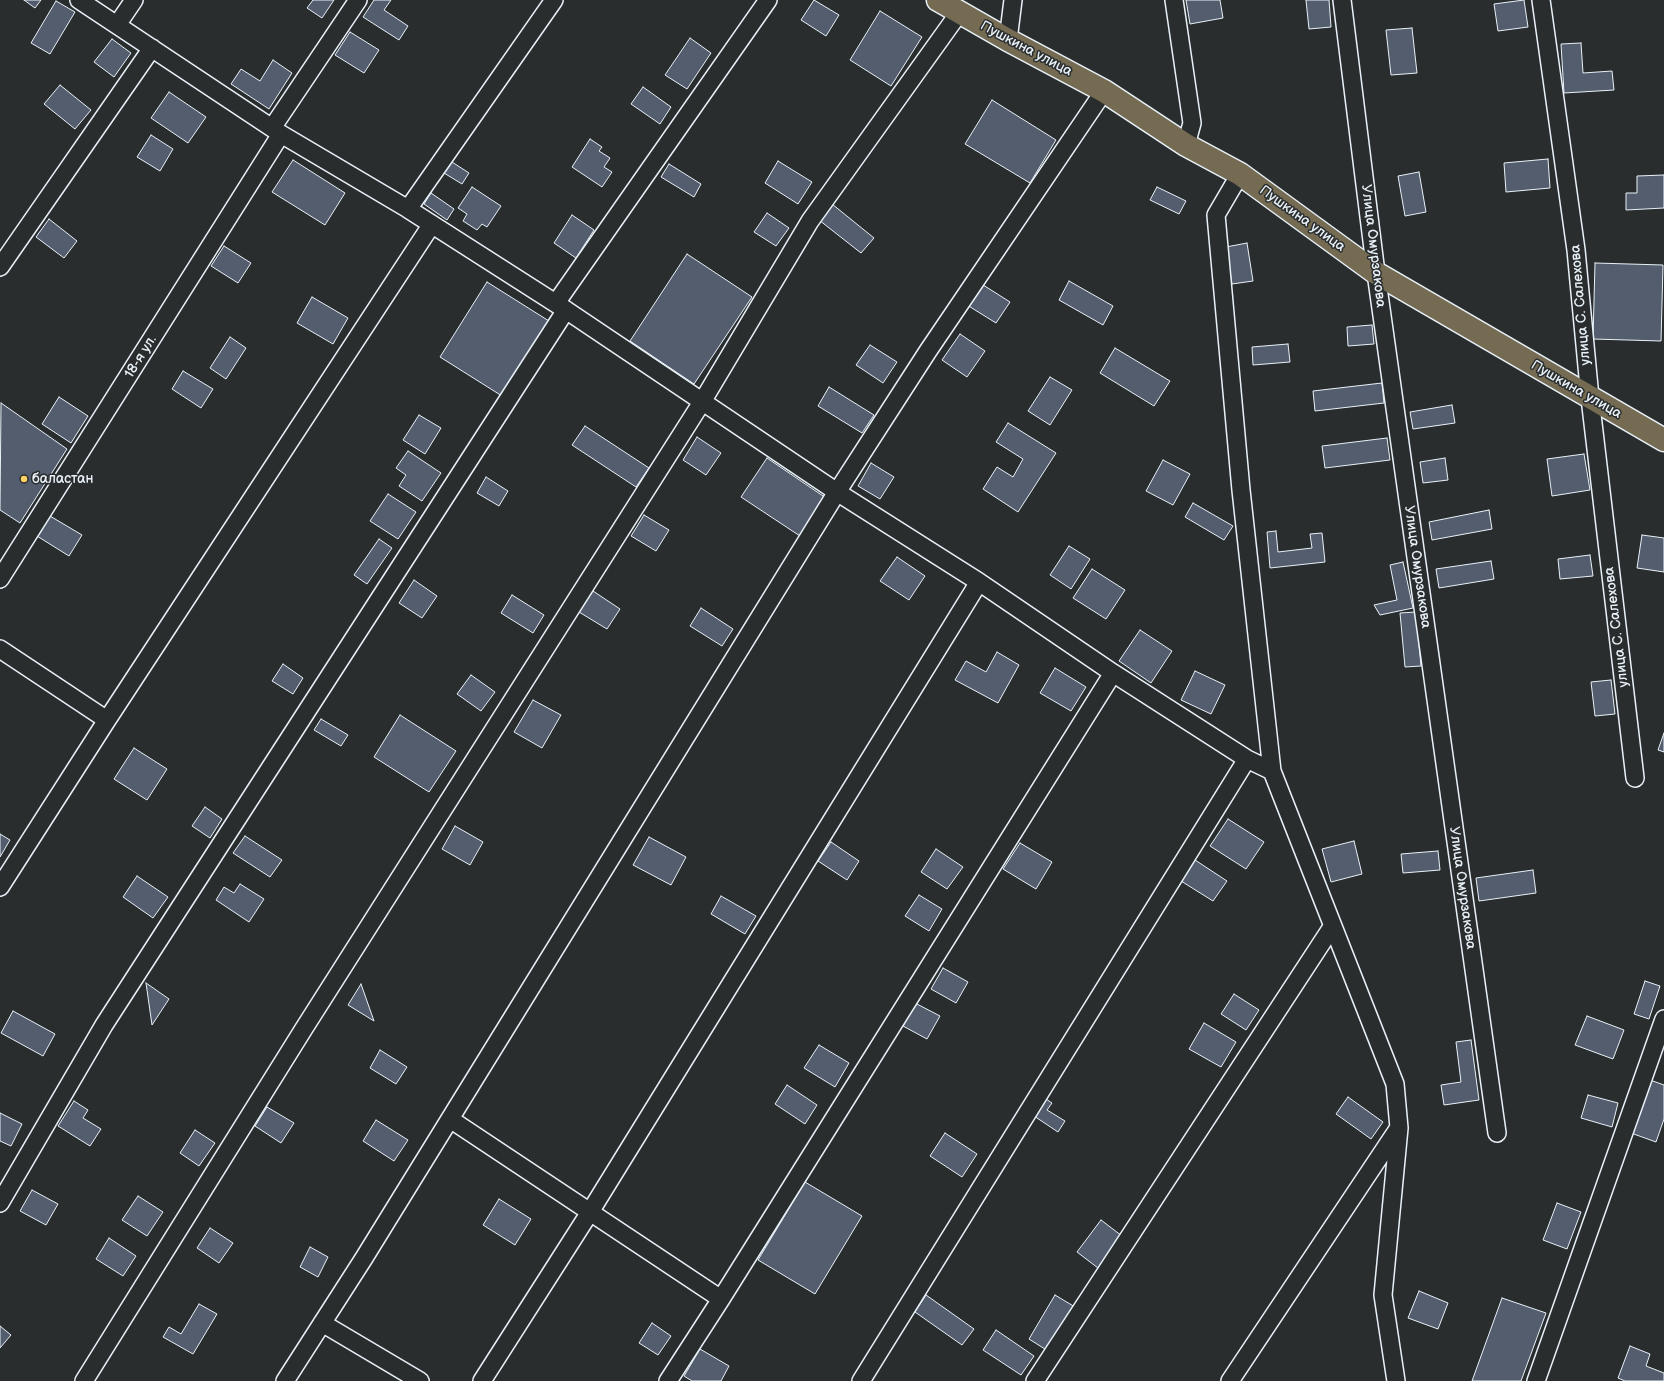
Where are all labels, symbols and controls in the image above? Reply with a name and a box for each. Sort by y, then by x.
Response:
street label: Пушкина улица [977,18,1075,80]
street label: Пушкина улица [1256,182,1348,256]
street label: Улица Омурзакова [1357,184,1389,308]
street label: улица С. Салехова [1567,244,1595,366]
street label: 18-я ул. [121,332,161,382]
street label: Пушкина улица [1528,357,1624,423]
place label: баластан [32,471,93,487]
marker: баластан [19,474,29,484]
street label: Улица Омурзакова [1400,505,1434,629]
street label: улица С. Салехова [1601,566,1633,688]
street label: Улица Омурзакова [1445,826,1479,950]

